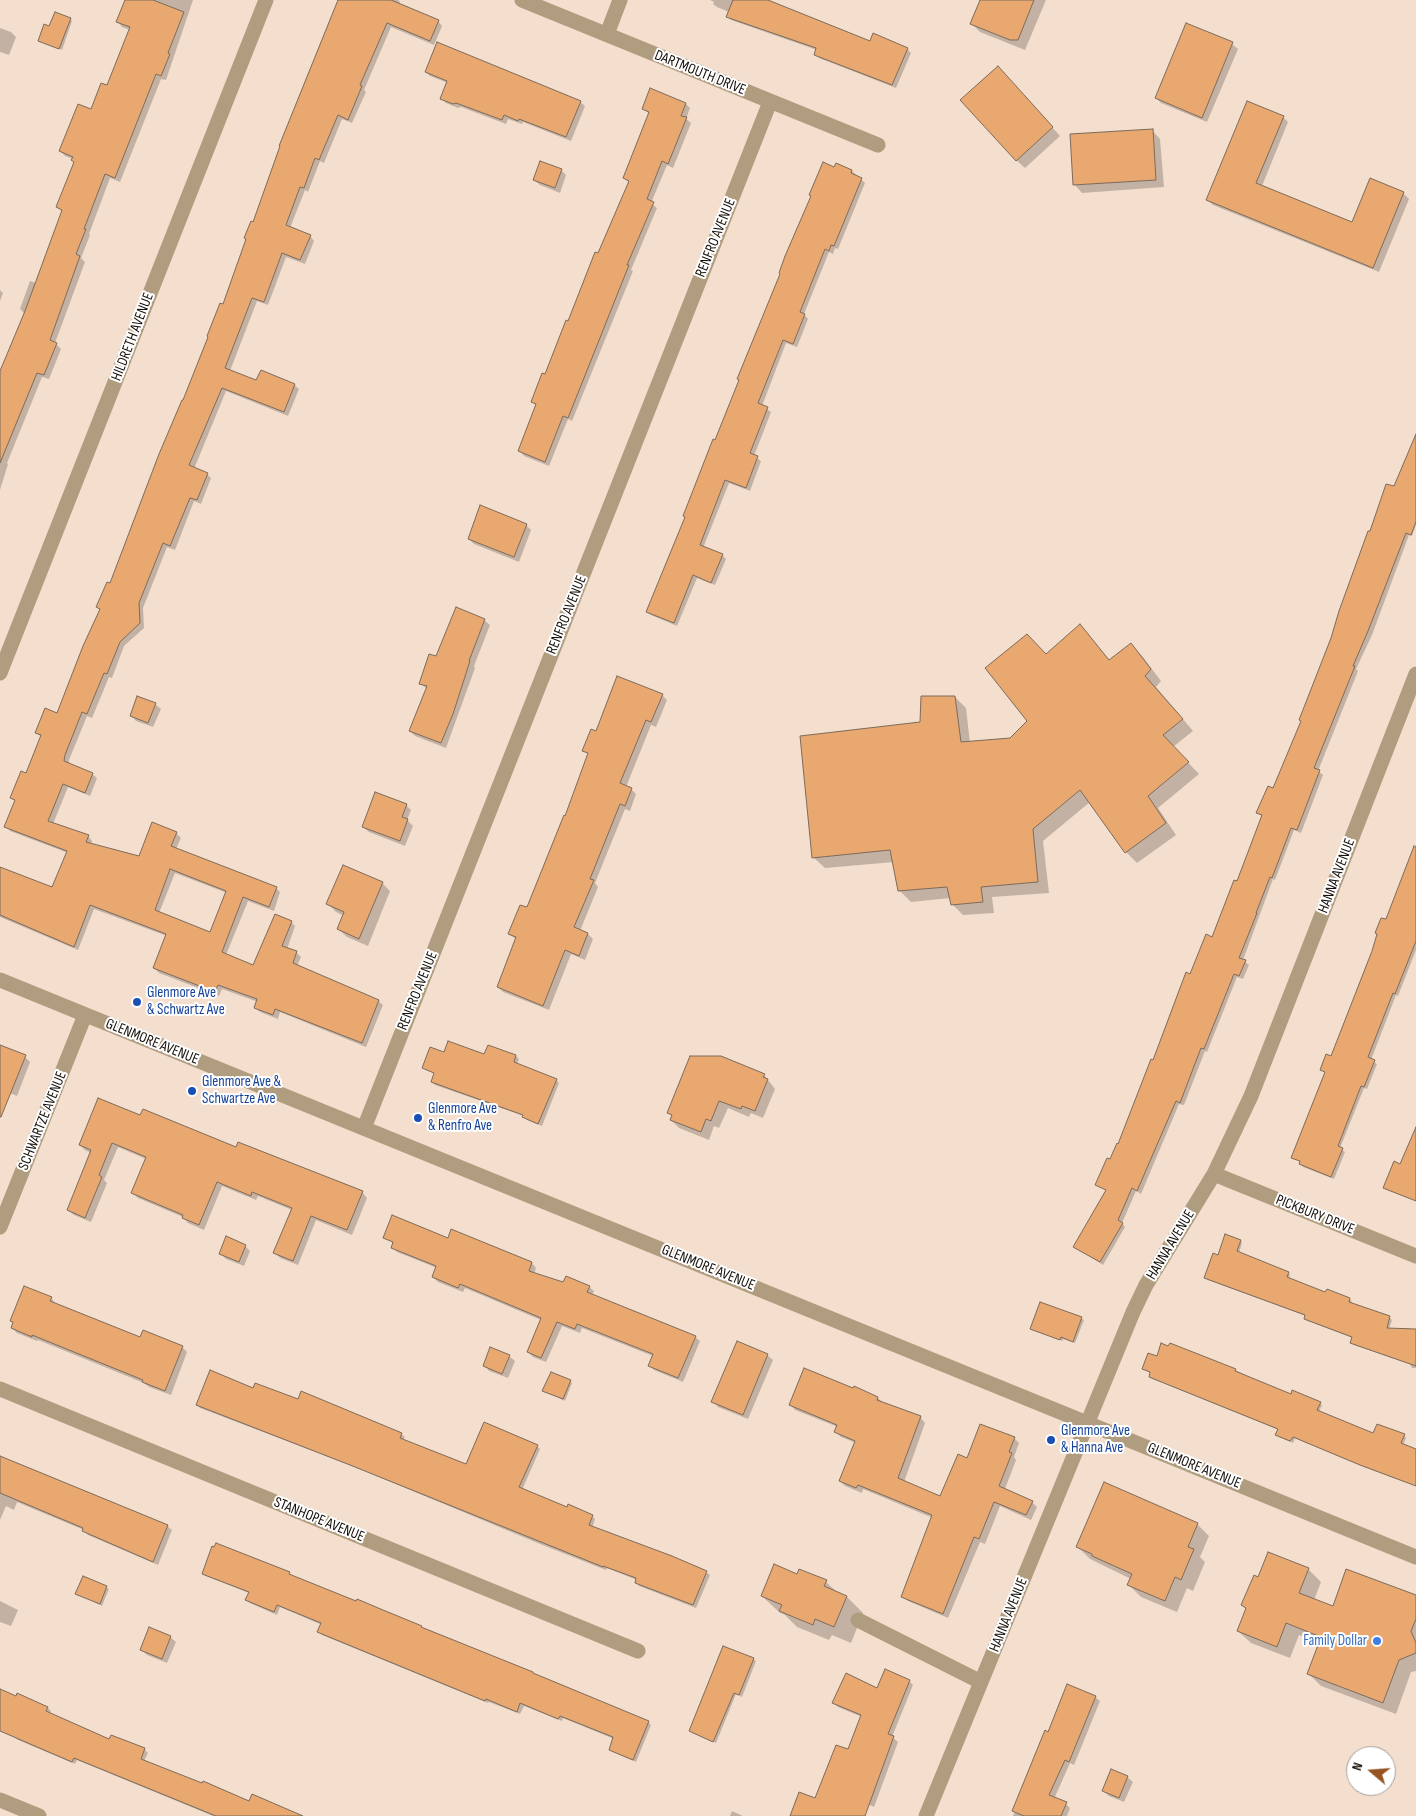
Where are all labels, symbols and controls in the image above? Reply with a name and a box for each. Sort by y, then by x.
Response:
street label: DARTMOUTH DRIVE [652,47,748,99]
street label: RENFRO AVENUE [692,196,740,280]
street label: HILDRETH AVENUE [108,290,158,384]
street label: RENFRO AVENUE [543,573,591,657]
street label: HANNA AVENUE [1315,836,1359,916]
street label: RENFRO AVENUE [394,949,442,1033]
place label: Glenmore Ave & Schwartz Ave [147,984,225,1019]
marker: Glenmore Ave & Schwartz Ave [131,996,143,1008]
street label: GLENMORE AVENUE [103,1015,201,1069]
street label: SCHWARTZE AVENUE [15,1069,71,1173]
place label: Glenmore Ave & Schwartze Ave [202,1073,281,1108]
marker: Glenmore Ave & Schwartze Ave [186,1085,198,1097]
place label: Glenmore Ave & Renfro Ave [428,1100,497,1135]
marker: Glenmore Ave & Renfro Ave [412,1112,424,1124]
street label: PICKBURY DRIVE [1273,1191,1357,1239]
street label: HANNA AVENUE [1143,1207,1199,1283]
street label: GLENMORE AVENUE [659,1241,757,1295]
place label: Glenmore Ave & Hanna Ave [1061,1422,1130,1457]
marker: Glenmore Ave & Hanna Ave [1045,1434,1057,1446]
street label: GLENMORE AVENUE [1145,1439,1243,1493]
street label: STANHOPE AVENUE [271,1494,367,1546]
street label: HANNA AVENUE [986,1575,1032,1655]
place label: Family Dollar [1303,1632,1367,1650]
marker: Family Dollar [1371,1635,1383,1647]
north arrow [1346,1746,1396,1796]
text: N [1348,1760,1366,1773]

